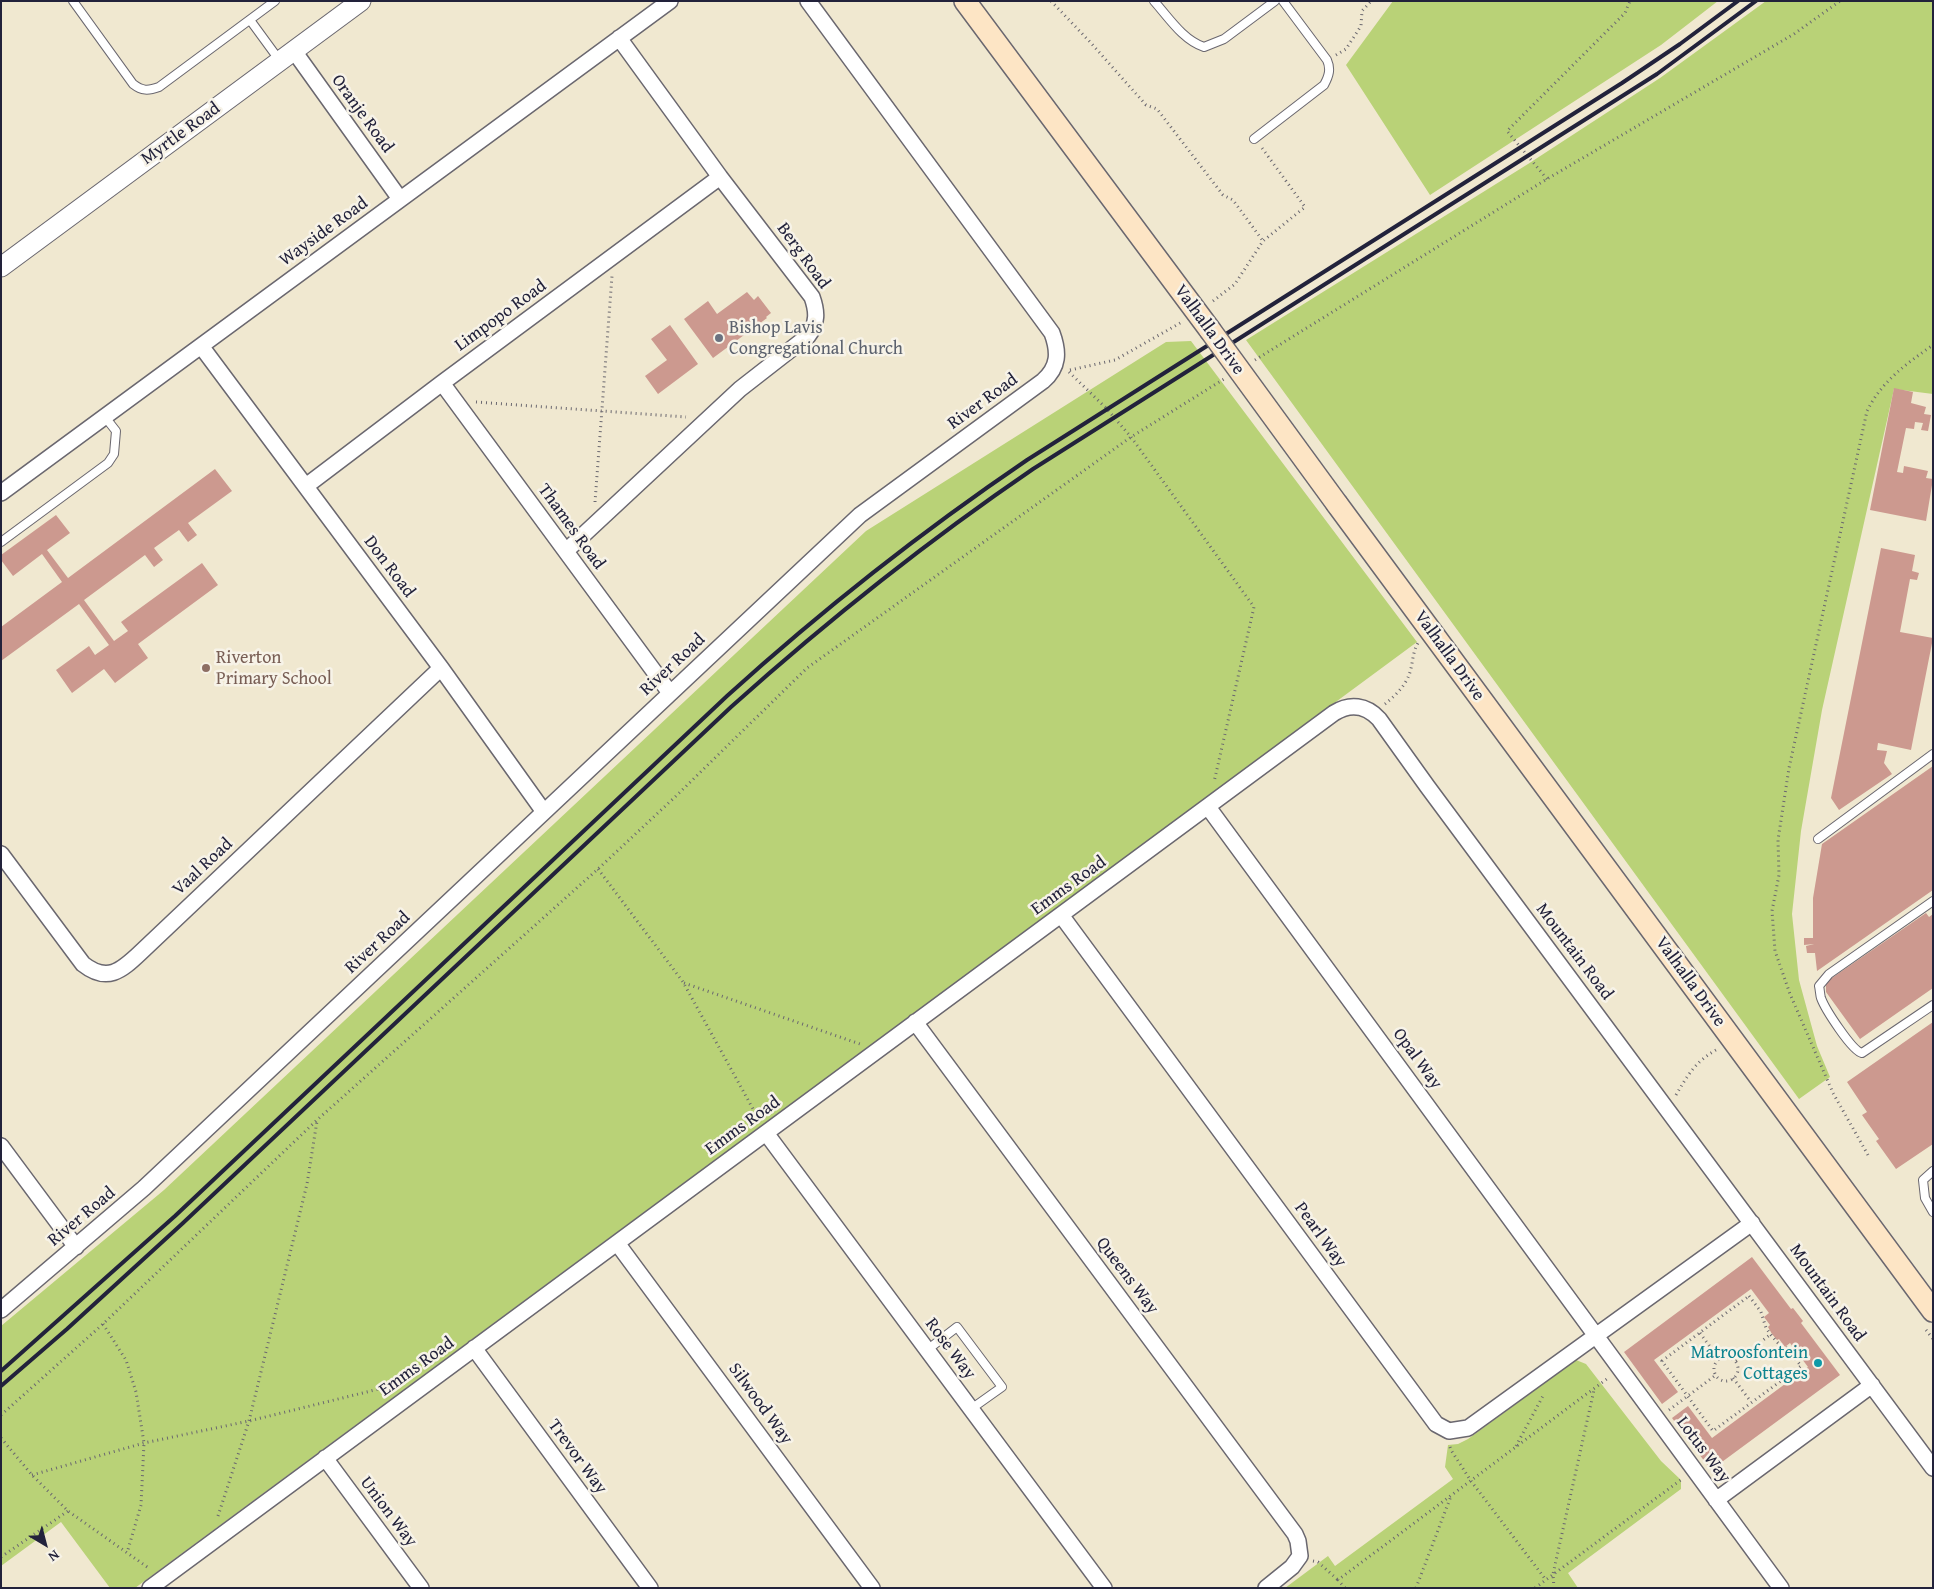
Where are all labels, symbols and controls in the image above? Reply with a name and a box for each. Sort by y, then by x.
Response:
street label: Oranje Road [326,71,398,157]
street label: Myrtle Road [137,98,225,170]
street label: Wayside Road [276,193,372,271]
street label: Berg Road [772,219,834,293]
street label: Limpopo Road [451,276,551,356]
street label: Valhalla Drive [1169,281,1249,379]
place label: Bishop Lavis Congregational Church [729,317,903,359]
marker: Bishop Lavis Congregational Church [713,332,725,344]
street label: River Road [944,369,1022,435]
street label: Thames Road [533,480,609,574]
street label: Don Road [359,532,419,602]
street label: Valhalla Drive [1409,607,1489,705]
street label: River Road [636,629,710,701]
place label: Riverton Primary School [216,647,332,690]
marker: Riverton Primary School [200,662,212,674]
street label: Vaal Road [168,834,238,900]
street label: Emms Road [1027,852,1111,920]
street label: Mountain Road [1531,899,1617,1005]
street label: River Road [341,907,415,979]
street label: Valhalla Drive [1650,933,1730,1031]
street label: Opal Way [1388,1024,1446,1094]
street label: Emms Road [701,1092,785,1160]
street label: River Road [44,1183,120,1251]
street label: Pearl Way [1289,1198,1351,1272]
street label: Queens Way [1091,1233,1163,1319]
street label: Mountain Road [1784,1240,1870,1346]
street label: Rose Way [920,1314,980,1384]
street label: Emms Road [375,1333,459,1401]
place label: Matroosfontein Cottages [1691,1342,1808,1385]
marker: Matroosfontein Cottages [1812,1357,1824,1369]
street label: Silwood Way [723,1359,797,1449]
street label: Lotus Way [1671,1413,1735,1487]
street label: Trevor Way [543,1415,611,1499]
street label: Union Way [355,1473,421,1551]
north arrow [20,1519,70,1569]
text: N [44,1545,64,1567]

